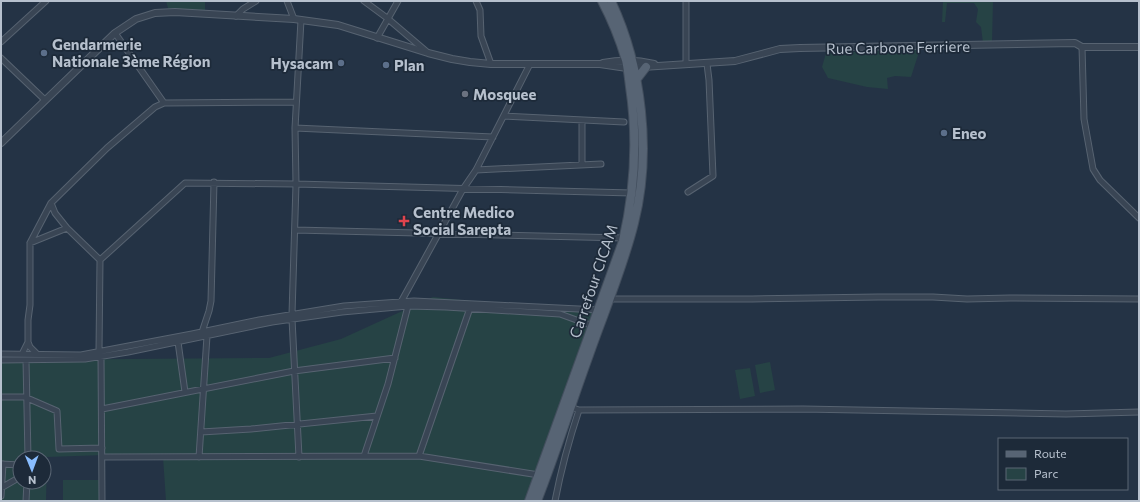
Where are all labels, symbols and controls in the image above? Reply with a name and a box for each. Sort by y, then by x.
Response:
place label: Gendarmerie Nationale 3ème Région [52,35,210,70]
street label: Rue Carbone Ferriere [826,37,970,57]
marker: Gendarmerie Nationale 3ème Région [39,48,49,58]
place label: Hysacam [271,54,333,72]
place label: Plan [394,56,424,74]
marker: Hysacam [336,58,346,68]
marker: Plan [381,60,391,70]
place label: Mosquee [473,85,536,103]
marker: Mosquee [460,89,470,99]
place label: Eneo [952,124,987,142]
marker: Eneo [939,128,949,138]
place label: Centre Medico Social Sarepta [413,203,514,238]
marker: Centre Medico Social Sarepta [398,215,410,227]
street label: Carrefour CICAM [565,222,621,340]
legend [998,438,1128,490]
text: Route [1034,446,1067,460]
north arrow [12,450,52,490]
text: Parc [1034,466,1058,480]
text: N [28,474,36,487]

